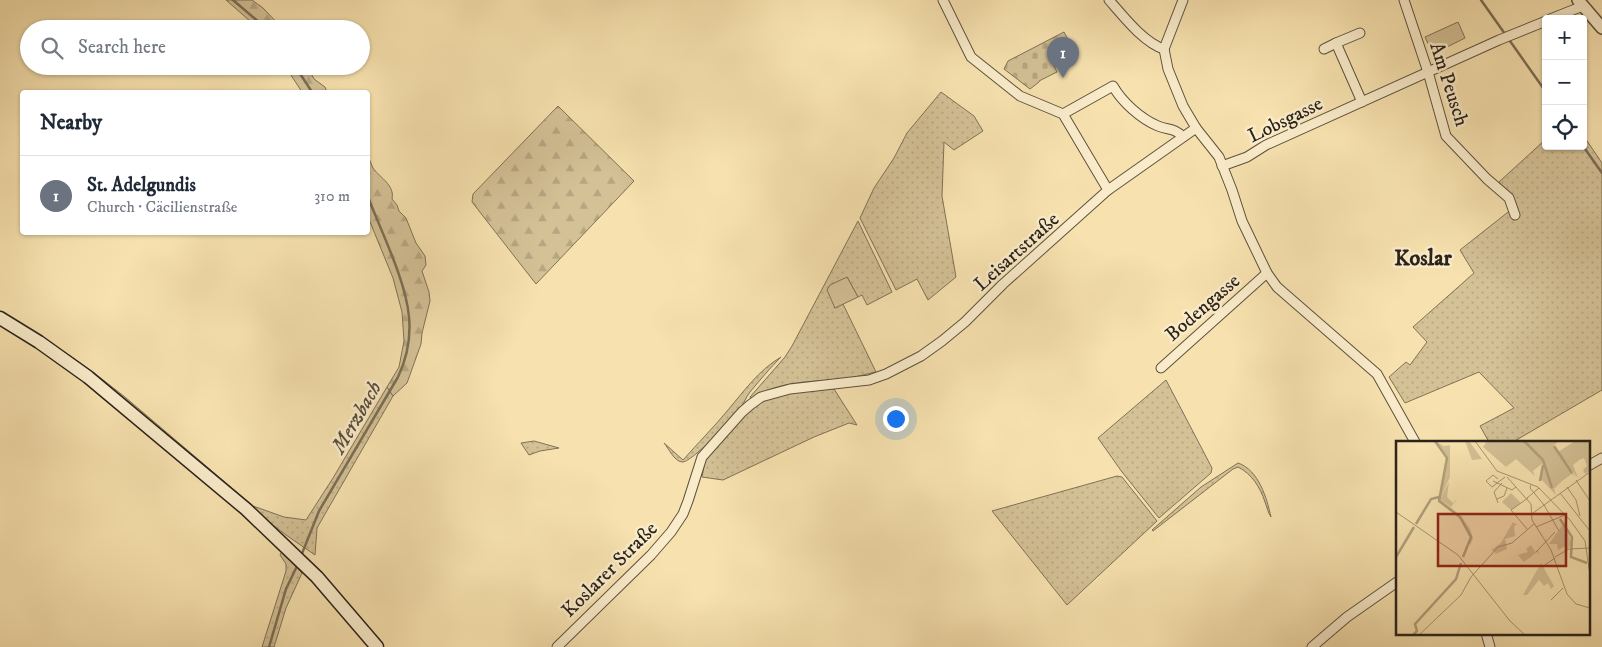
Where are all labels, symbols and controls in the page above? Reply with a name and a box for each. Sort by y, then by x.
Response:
map controls [1542,15,1587,150]
button: + [1542,15,1587,60]
search box [20,20,370,75]
icon: search [38,34,66,62]
text: Search here [78,36,166,59]
pin: 1 [1047,37,1079,78]
street label: Am Peusch [1423,39,1474,130]
button: − [1542,60,1587,105]
street label: Lobsgasse [1244,92,1327,149]
button: locate [1542,105,1587,150]
text: Nearby [40,110,102,136]
text: St. Adelgundis [87,174,196,197]
text: 1 [53,186,59,206]
text: 310 m [314,186,350,206]
text: Church · Cäcilienstraße [87,197,237,217]
street label: Leisartstraße [969,207,1065,297]
district label: Koslar [1394,245,1453,272]
street label: Bodengasse [1160,269,1246,347]
water label: Merzbach [325,377,388,460]
your location [883,406,909,432]
inset map [1396,441,1590,634]
street label: Koslarer Straße [557,517,663,623]

